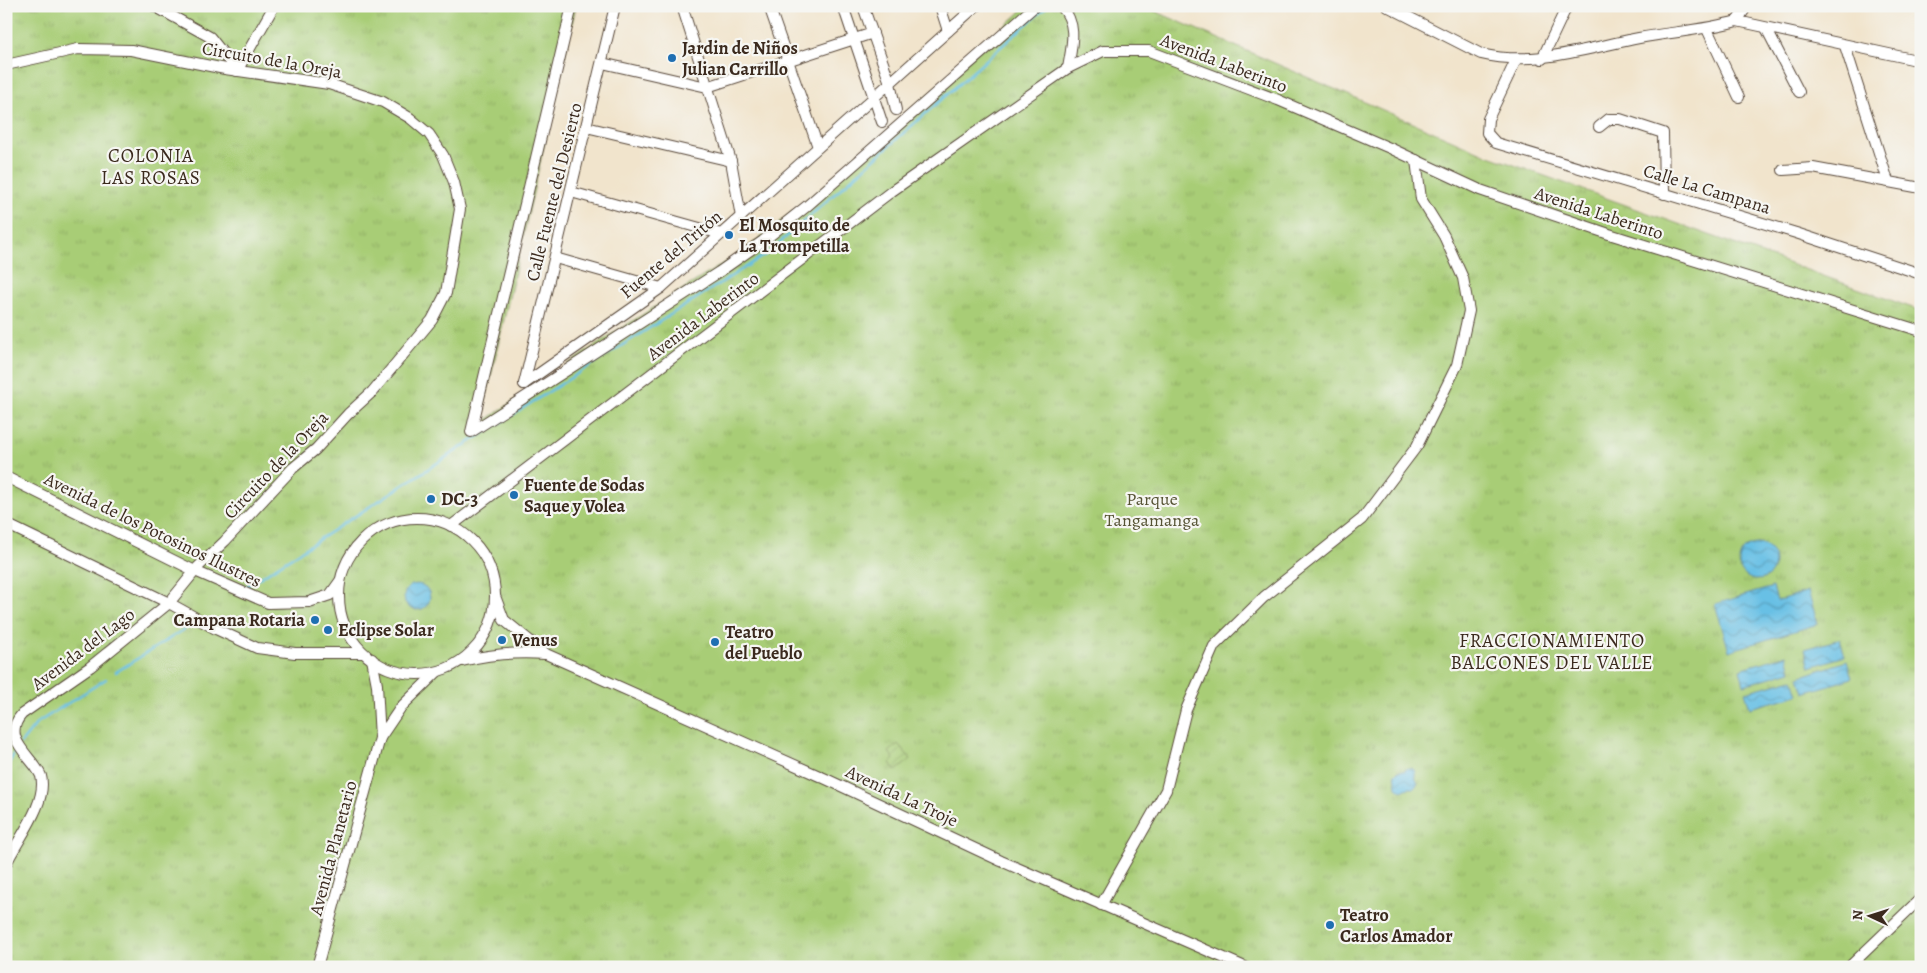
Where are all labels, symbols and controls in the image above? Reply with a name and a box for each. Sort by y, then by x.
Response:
street label: Avenida Laberinto [1156,27,1291,98]
street label: Circuito de la Oreja [200,36,344,84]
place label: Jardin de Niños Julian Carrillo [682,36,798,81]
marker: Jardin de Niños Julian Carrillo [666,52,678,64]
street label: Calle Fuente del Desierto [520,100,588,284]
district label: COLONIA LAS ROSAS [101,143,201,191]
street label: Calle La Campana [1640,158,1774,220]
street label: Avenida Laberinto [1531,181,1666,245]
street label: Fuente del Tritón [615,204,727,304]
place label: El Mosquito de La Trompetilla [739,213,850,258]
marker: El Mosquito de La Trompetilla [723,229,735,241]
street label: Avenida Laberinto [641,266,764,366]
street label: Circuito de la Oreja [218,405,334,524]
street label: Avenida de los Potosinos Ilustres [40,466,266,593]
place label: Fuente de Sodas Saque y Volea [524,473,645,518]
place label: DC-3 [441,487,479,511]
park label: Parque Tangamanga [1105,487,1200,532]
marker: Fuente de Sodas Saque y Volea [508,489,520,501]
marker: DC-3 [425,493,437,505]
street label: Avenida del Lago [26,602,140,696]
place label: Campana Rotaria [174,608,305,632]
marker: Campana Rotaria [309,614,321,626]
place label: Eclipse Solar [338,618,435,642]
place label: Teatro del Pueblo [725,620,802,665]
marker: Eclipse Solar [322,624,334,636]
place label: Venus [511,628,558,652]
district label: FRACCIONAMIENTO BALCONES DEL VALLE [1450,628,1654,676]
marker: Venus [496,634,508,646]
marker: Teatro del Pueblo [709,636,721,648]
street label: Avenida La Troje [841,759,962,832]
street label: Avenida Planetario [303,778,363,919]
north arrow [1844,890,1894,940]
place label: Teatro Carlos Amador [1340,903,1453,948]
text: N [1848,909,1867,921]
marker: Teatro Carlos Amador [1324,919,1336,931]

